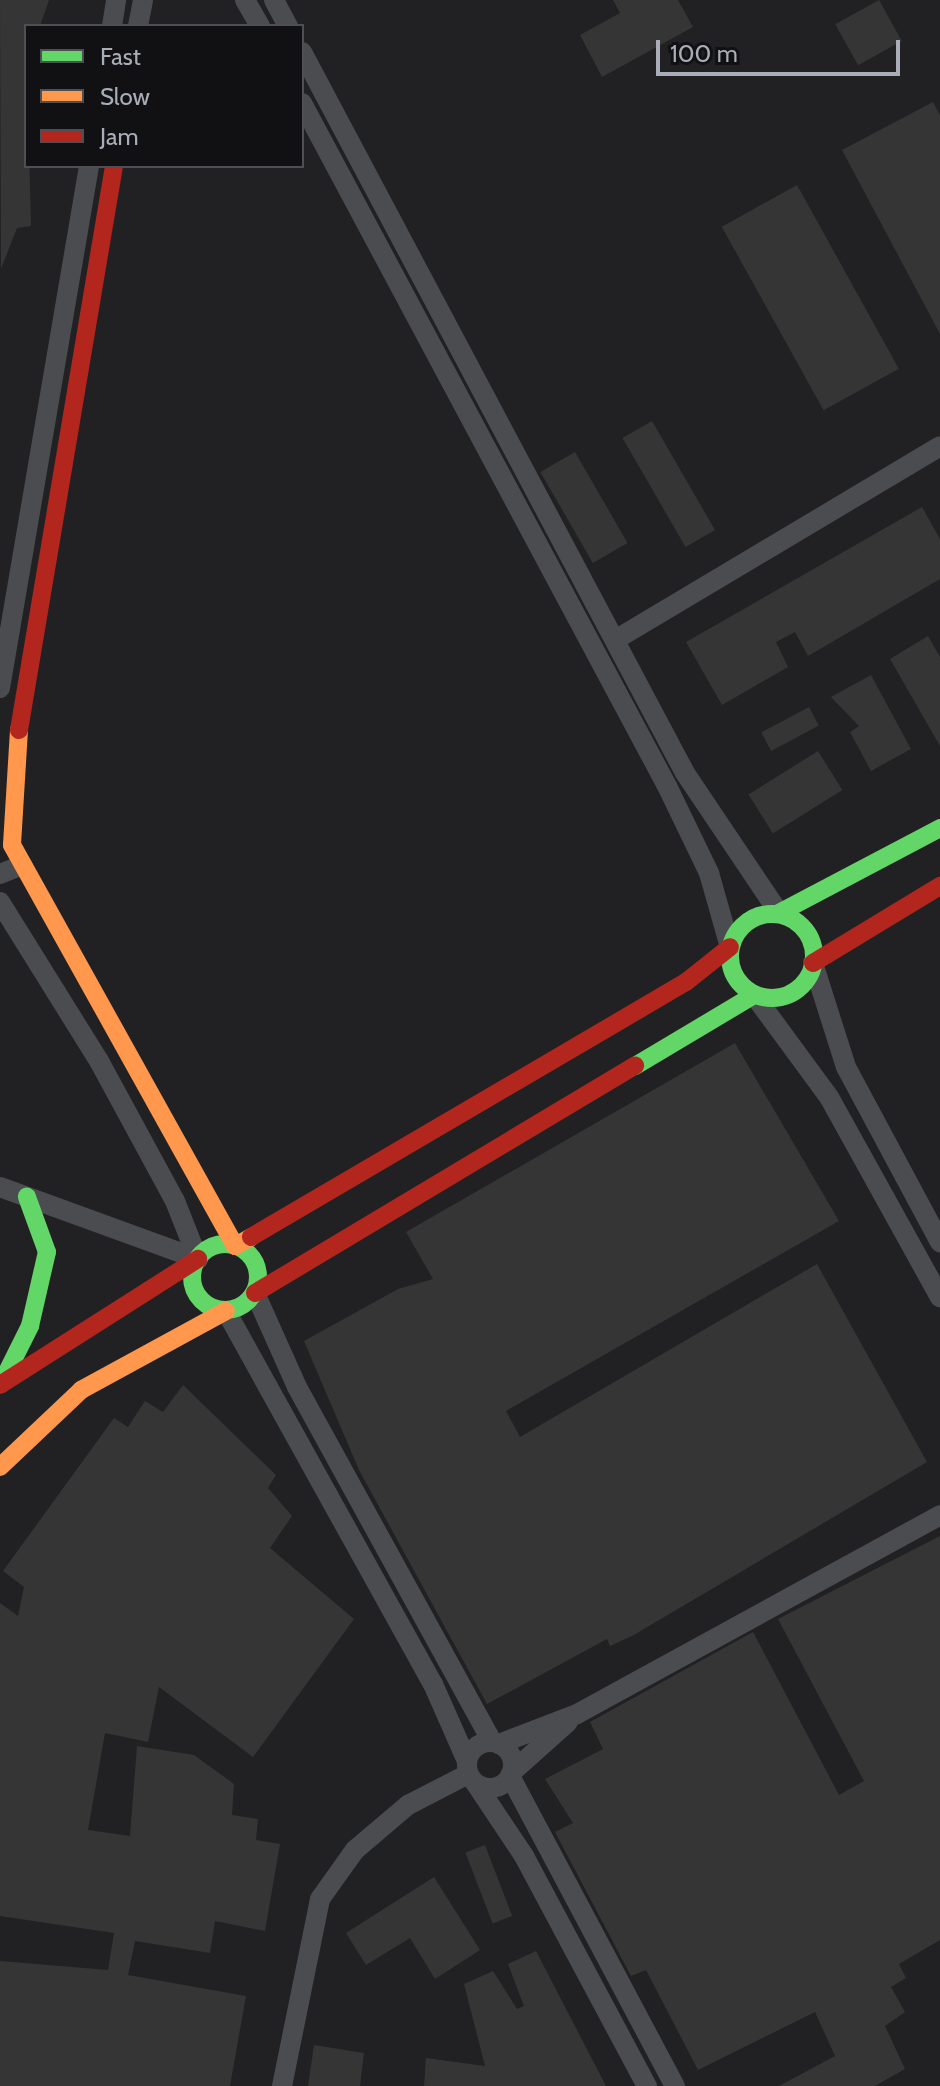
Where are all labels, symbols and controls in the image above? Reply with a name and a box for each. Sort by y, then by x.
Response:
legend [24,24,304,168]
scale bar [660,24,904,74]
text: 100 m [670,39,738,68]
text: Fast [100,42,141,71]
text: Slow [100,82,150,111]
text: Jam [100,122,138,151]

